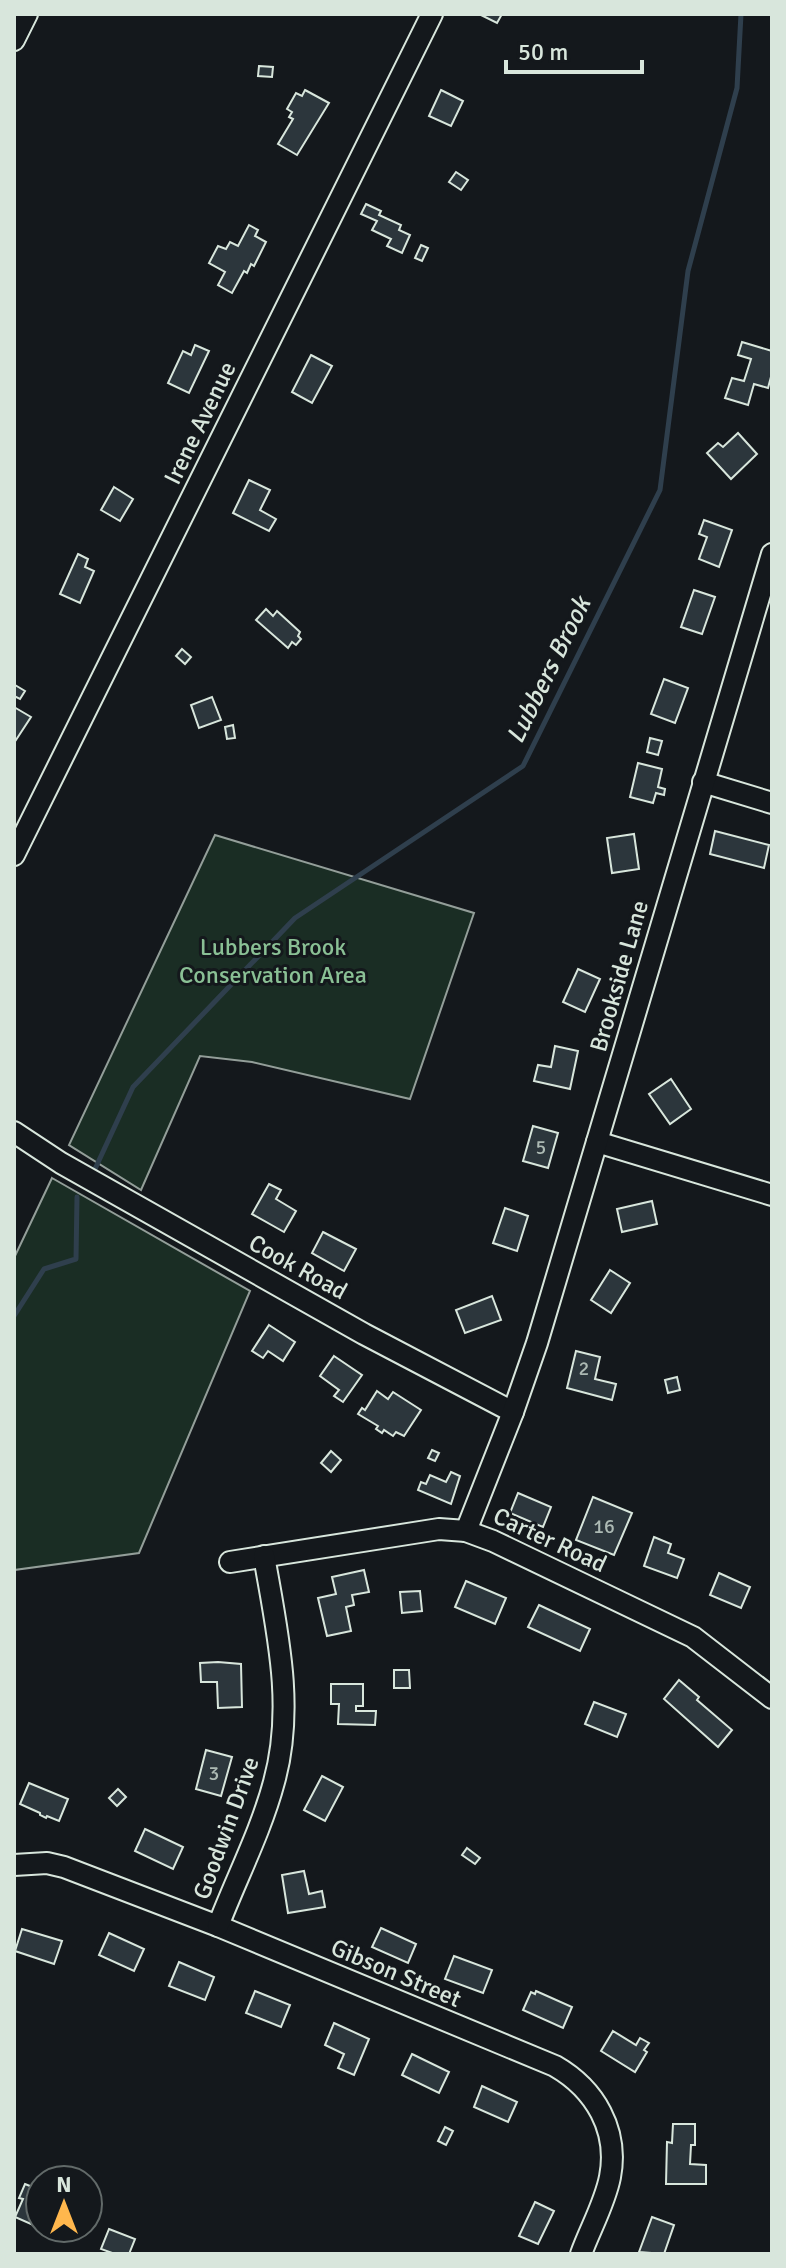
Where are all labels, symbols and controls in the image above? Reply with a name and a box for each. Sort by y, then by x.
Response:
scale bar [506,24,642,74]
text: 50 m [518,37,568,67]
street label: Irene Avenue [157,357,243,489]
water label: Lubbers Brook [500,590,599,749]
street label: Brookside Lane [583,897,655,1055]
park label: Lubbers Brook Conservation Area [179,932,367,990]
house number: 5 [536,1135,546,1160]
street label: Cook Road [244,1228,352,1306]
house number: 2 [579,1356,589,1381]
street label: Carter Road [489,1501,611,1579]
house number: 16 [593,1514,615,1539]
street label: Goodwin Drive [186,1753,266,1903]
house number: 3 [209,1761,219,1786]
street label: Gibson Street [326,1932,466,2014]
north arrow [24,2164,104,2244]
text: N [56,2171,72,2198]

